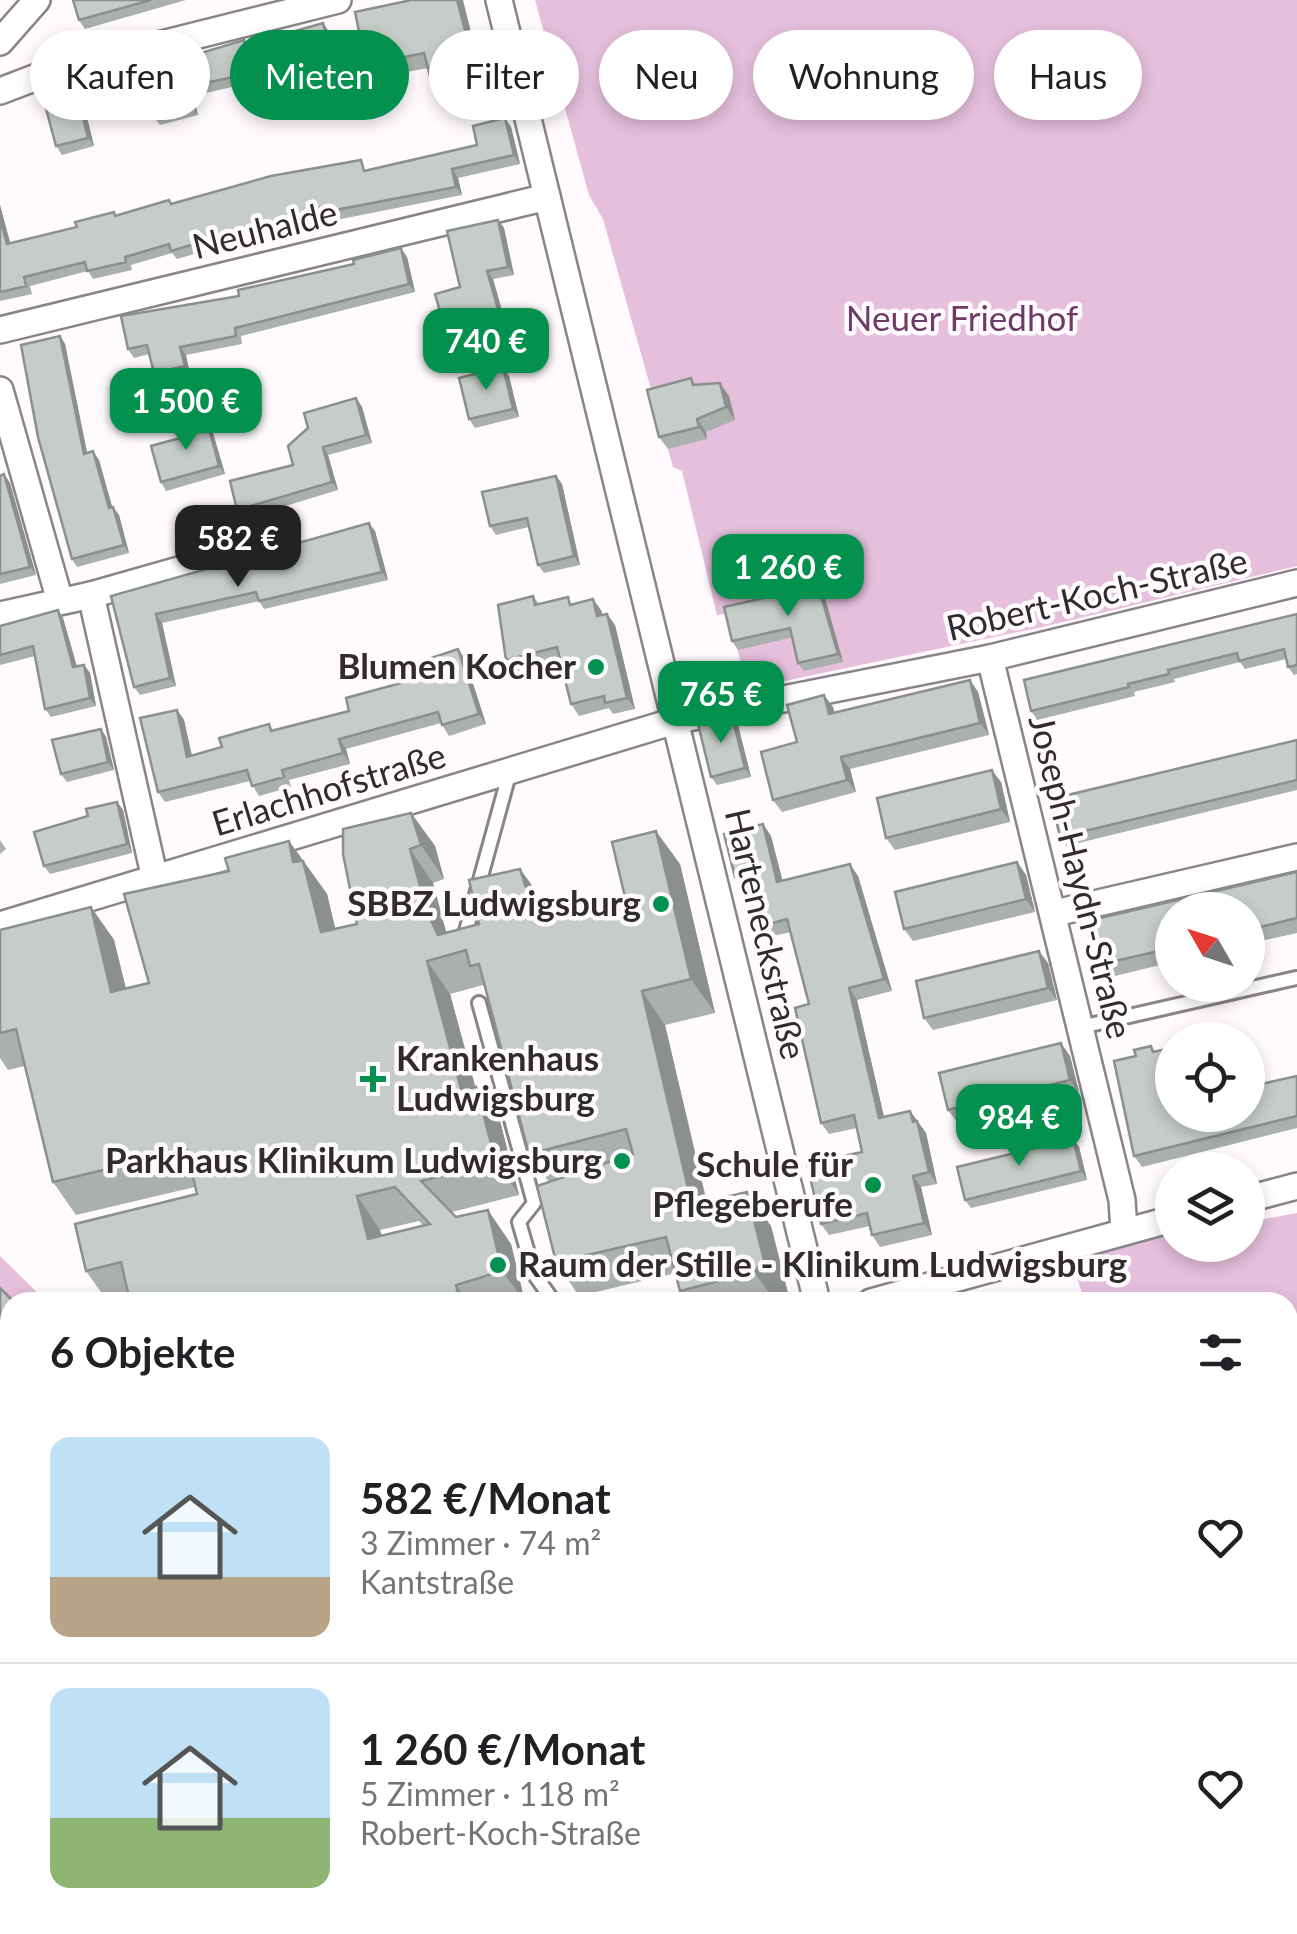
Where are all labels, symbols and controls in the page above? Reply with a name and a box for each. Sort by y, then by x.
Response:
chip: Kaufen [30,30,210,120]
chip: Mieten [230,30,409,120]
chip: Filter [429,30,579,120]
chip: Neu [599,30,733,120]
chip: Wohnung [753,30,974,120]
chip: Haus [994,30,1142,120]
street label: Neuhalde [188,190,341,266]
park label: Neuer Friedhof [846,296,1078,338]
pin: 740 € [416,308,556,393]
text: 740 € [445,321,527,360]
pin: 1 500 € [94,368,278,453]
text: 1 500 € [132,381,240,420]
pin: 582 € [168,505,308,590]
text: 582 € [197,518,279,557]
pin: 1 260 € [696,534,880,619]
street label: Robert-Koch-Straße [942,538,1251,648]
text: 1 260 € [734,547,842,586]
place label: Blumen Kocher [337,644,576,686]
marker: Blumen Kocher [585,656,607,678]
pin: 765 € [651,661,791,746]
text: 765 € [680,674,762,713]
street label: Joseph-Haydn-Straße [1021,710,1142,1043]
street label: Erlachhofstraße [207,733,450,844]
street label: Harteneckstraße [718,804,816,1063]
place label: SBBZ Ludwigsburg [347,881,641,923]
north arrow [1155,892,1265,1002]
map controls [1155,892,1265,1262]
marker: SBBZ Ludwigsburg [650,893,672,915]
button: locate [1155,1022,1265,1132]
place label: Krankenhaus Ludwigsburg [396,1036,599,1118]
marker: Krankenhaus Ludwigsburg [360,1066,386,1092]
pin: 984 € [949,1084,1089,1169]
text: 984 € [978,1097,1060,1136]
place label: Parkhaus Klinikum Ludwigsburg [105,1138,602,1180]
place label: Schule für Pflegeberufe [652,1142,853,1224]
marker: Parkhaus Klinikum Ludwigsburg [611,1150,633,1172]
button: layers [1155,1152,1265,1262]
marker: Schule für Pflegeberufe [862,1174,884,1196]
place label: Raum der Stille - Klinikum Ludwigsburg [518,1242,1127,1284]
marker: Raum der Stille - Klinikum Ludwigsburg [487,1254,509,1276]
icon: filters [1193,1325,1248,1380]
text: 6 Objekte [50,1327,235,1377]
text: 582 €/Monat [360,1473,611,1523]
icon: home [130,1477,250,1597]
icon: heart [1193,1510,1248,1565]
text: 3 Zimmer · 74 m² [360,1523,601,1562]
text: Kantstraße [360,1562,514,1601]
text: 1 260 €/Monat [360,1724,645,1774]
icon: home [130,1728,250,1848]
icon: heart [1193,1761,1248,1816]
text: 5 Zimmer · 118 m² [360,1774,620,1813]
text: Robert-Koch-Straße [360,1813,641,1852]

